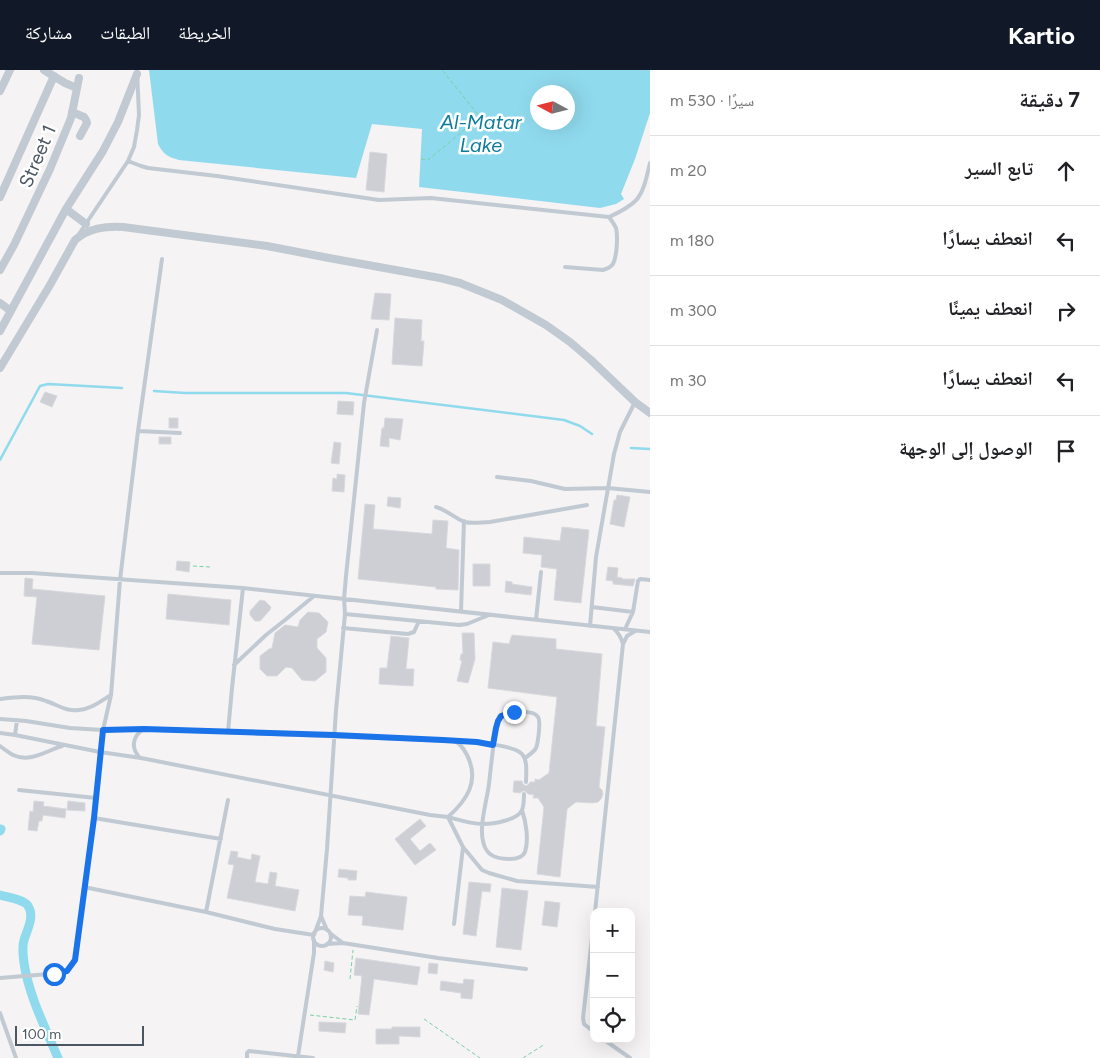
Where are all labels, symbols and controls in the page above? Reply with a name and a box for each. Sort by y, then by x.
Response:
text: Kartio [1008,21,1075,50]
text: مشاركة [25,22,72,44]
text: الطبقات [100,22,150,44]
text: الخريطة [178,22,231,44]
north arrow [530,85,575,130]
text: 7 دقيقة [1019,87,1080,112]
text: سيرًا · 530 m [670,91,754,110]
water label: Al-Matar Lake [439,110,523,157]
street label: Street 1 [14,121,61,191]
text: تابع السير [965,157,1033,180]
icon: ahead [1052,157,1080,185]
text: 20 m [670,161,707,180]
text: انعطف يسارًا [942,227,1033,250]
icon: left [1052,227,1080,255]
text: 180 m [670,231,714,250]
text: انعطف يمينًا [948,297,1033,320]
icon: right [1052,297,1080,325]
text: 300 m [670,301,717,320]
text: انعطف يسارًا [942,367,1033,390]
icon: left [1052,367,1080,395]
text: 30 m [670,371,707,390]
text: الوصول إلى الوجهة [899,437,1033,460]
icon: arrive [1052,437,1080,465]
route end [503,701,526,724]
map controls [590,908,635,1043]
button: + [590,908,635,953]
button: − [590,953,635,998]
route start [43,963,66,986]
button: locate [590,998,635,1043]
scale bar [15,1023,144,1046]
text: 100 m [22,1026,61,1043]

